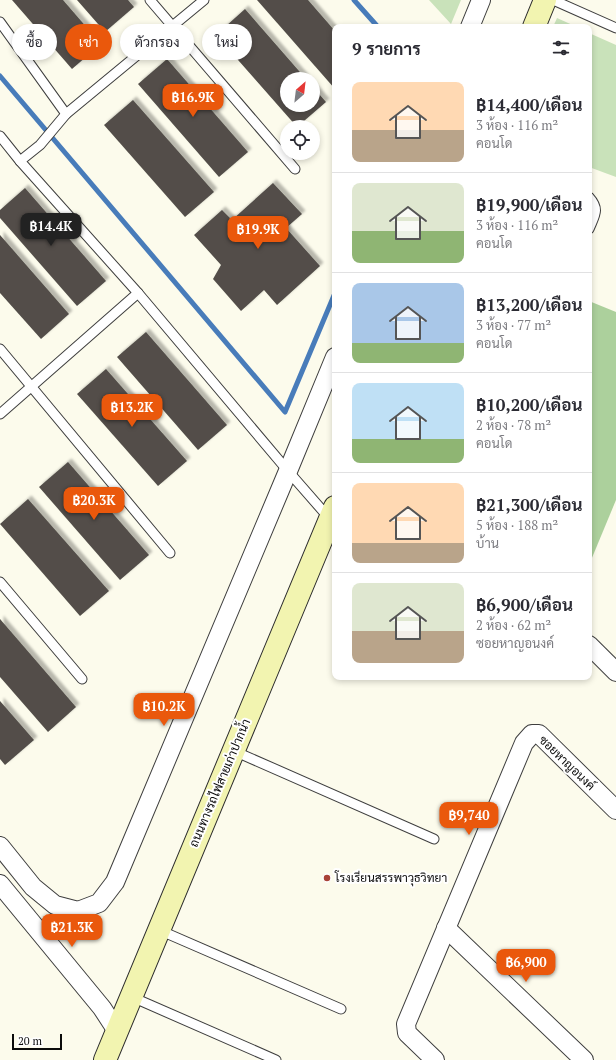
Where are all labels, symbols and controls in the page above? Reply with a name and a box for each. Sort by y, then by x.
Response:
chip: ซื้อ [12,24,57,60]
chip: เช่า [65,24,112,60]
chip: ตัวกรอง [120,24,194,60]
chip: ใหม่ [202,24,252,60]
text: 9 รายการ [352,37,421,60]
icon: filters [550,37,572,59]
north arrow [280,72,320,112]
map controls [280,72,320,160]
pin: ฿16.9K [160,84,226,118]
text: ฿16.9K [172,88,214,106]
text: ฿14,400/เดือน [476,93,583,116]
icon: home [384,98,432,146]
text: 3 ห้อง · 116 m² [476,116,558,134]
button: locate [280,120,320,160]
text: คอนโด [476,134,512,152]
text: ฿19,900/เดือน [476,193,583,216]
icon: home [384,199,432,247]
pin: ฿14.4K [18,213,84,247]
pin: ฿19.9K [225,216,291,250]
text: 3 ห้อง · 116 m² [476,216,558,234]
text: ฿14.4K [30,217,72,235]
text: ฿19.9K [237,220,279,238]
text: คอนโด [476,234,512,252]
text: ฿13,200/เดือน [476,293,583,316]
icon: home [384,299,432,347]
text: 3 ห้อง · 77 m² [476,316,551,334]
text: คอนโด [476,334,512,352]
text: ฿10,200/เดือน [476,393,583,416]
pin: ฿13.2K [99,394,165,428]
text: ฿13.2K [111,398,153,416]
icon: home [384,399,432,447]
text: 2 ห้อง · 78 m² [476,416,551,434]
text: คอนโด [476,434,512,452]
pin: ฿20.3K [61,487,127,521]
text: ฿20.3K [73,491,115,509]
text: ฿21,300/เดือน [476,493,583,516]
icon: home [384,499,432,547]
text: 5 ห้อง · 188 m² [476,516,558,534]
text: บ้าน [476,534,499,552]
text: ฿6,900/เดือน [476,593,573,616]
icon: home [384,599,432,647]
text: 2 ห้อง · 62 m² [476,616,551,634]
text: ซอยหาญอนงค์ [476,634,554,652]
pin: ฿10.2K [131,693,197,727]
text: ฿10.2K [143,697,185,715]
street label: ถนนทางรถไฟสายเก่าปากน้ำ [183,715,253,849]
street label: ซอยหาญอนงค์ [536,732,598,793]
pin: ฿9,740 [436,802,502,836]
text: ฿9,740 [448,806,490,824]
place label: โรงเรียนสรรพาวุธวิทยา [334,870,447,887]
marker: โรงเรียนสรรพาวุธวิทยา [322,873,332,883]
pin: ฿21.3K [39,914,105,948]
text: ฿21.3K [51,918,93,936]
pin: ฿6,900 [493,949,559,983]
text: ฿6,900 [505,953,547,971]
scale bar [12,1032,62,1051]
text: 20 m [18,1034,42,1048]

